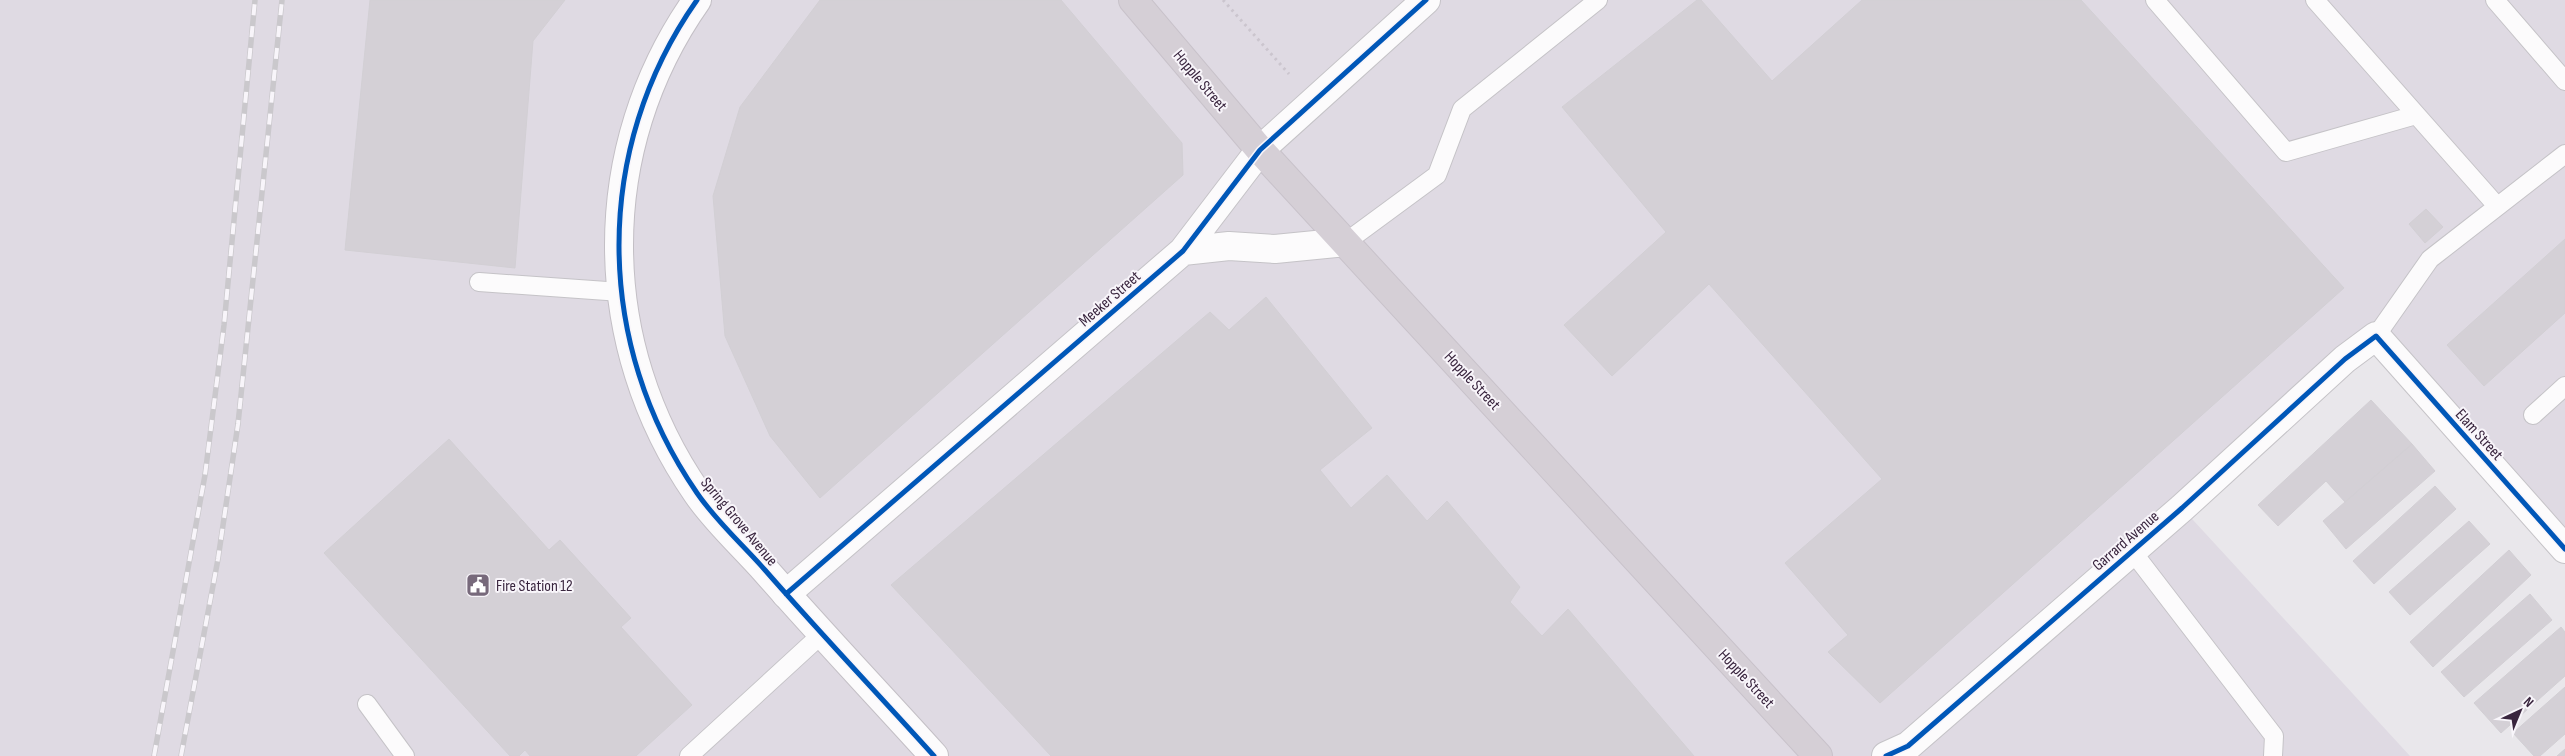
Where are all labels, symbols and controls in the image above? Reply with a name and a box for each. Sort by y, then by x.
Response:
street label: Hopple Street [1169,47,1231,115]
street label: Meeker Street [1075,267,1145,331]
street label: Hopple Street [1440,348,1504,415]
street label: Elam Street [2451,405,2507,465]
street label: Spring Grove Avenue [696,474,781,570]
street label: Garrard Avenue [2089,507,2163,575]
public building icon: Fire Station 12 [465,572,491,598]
place label: Fire Station 12 [496,577,573,596]
street label: Hopple Street [1714,646,1778,713]
north arrow [2495,686,2545,736]
text: N [2520,693,2537,711]

